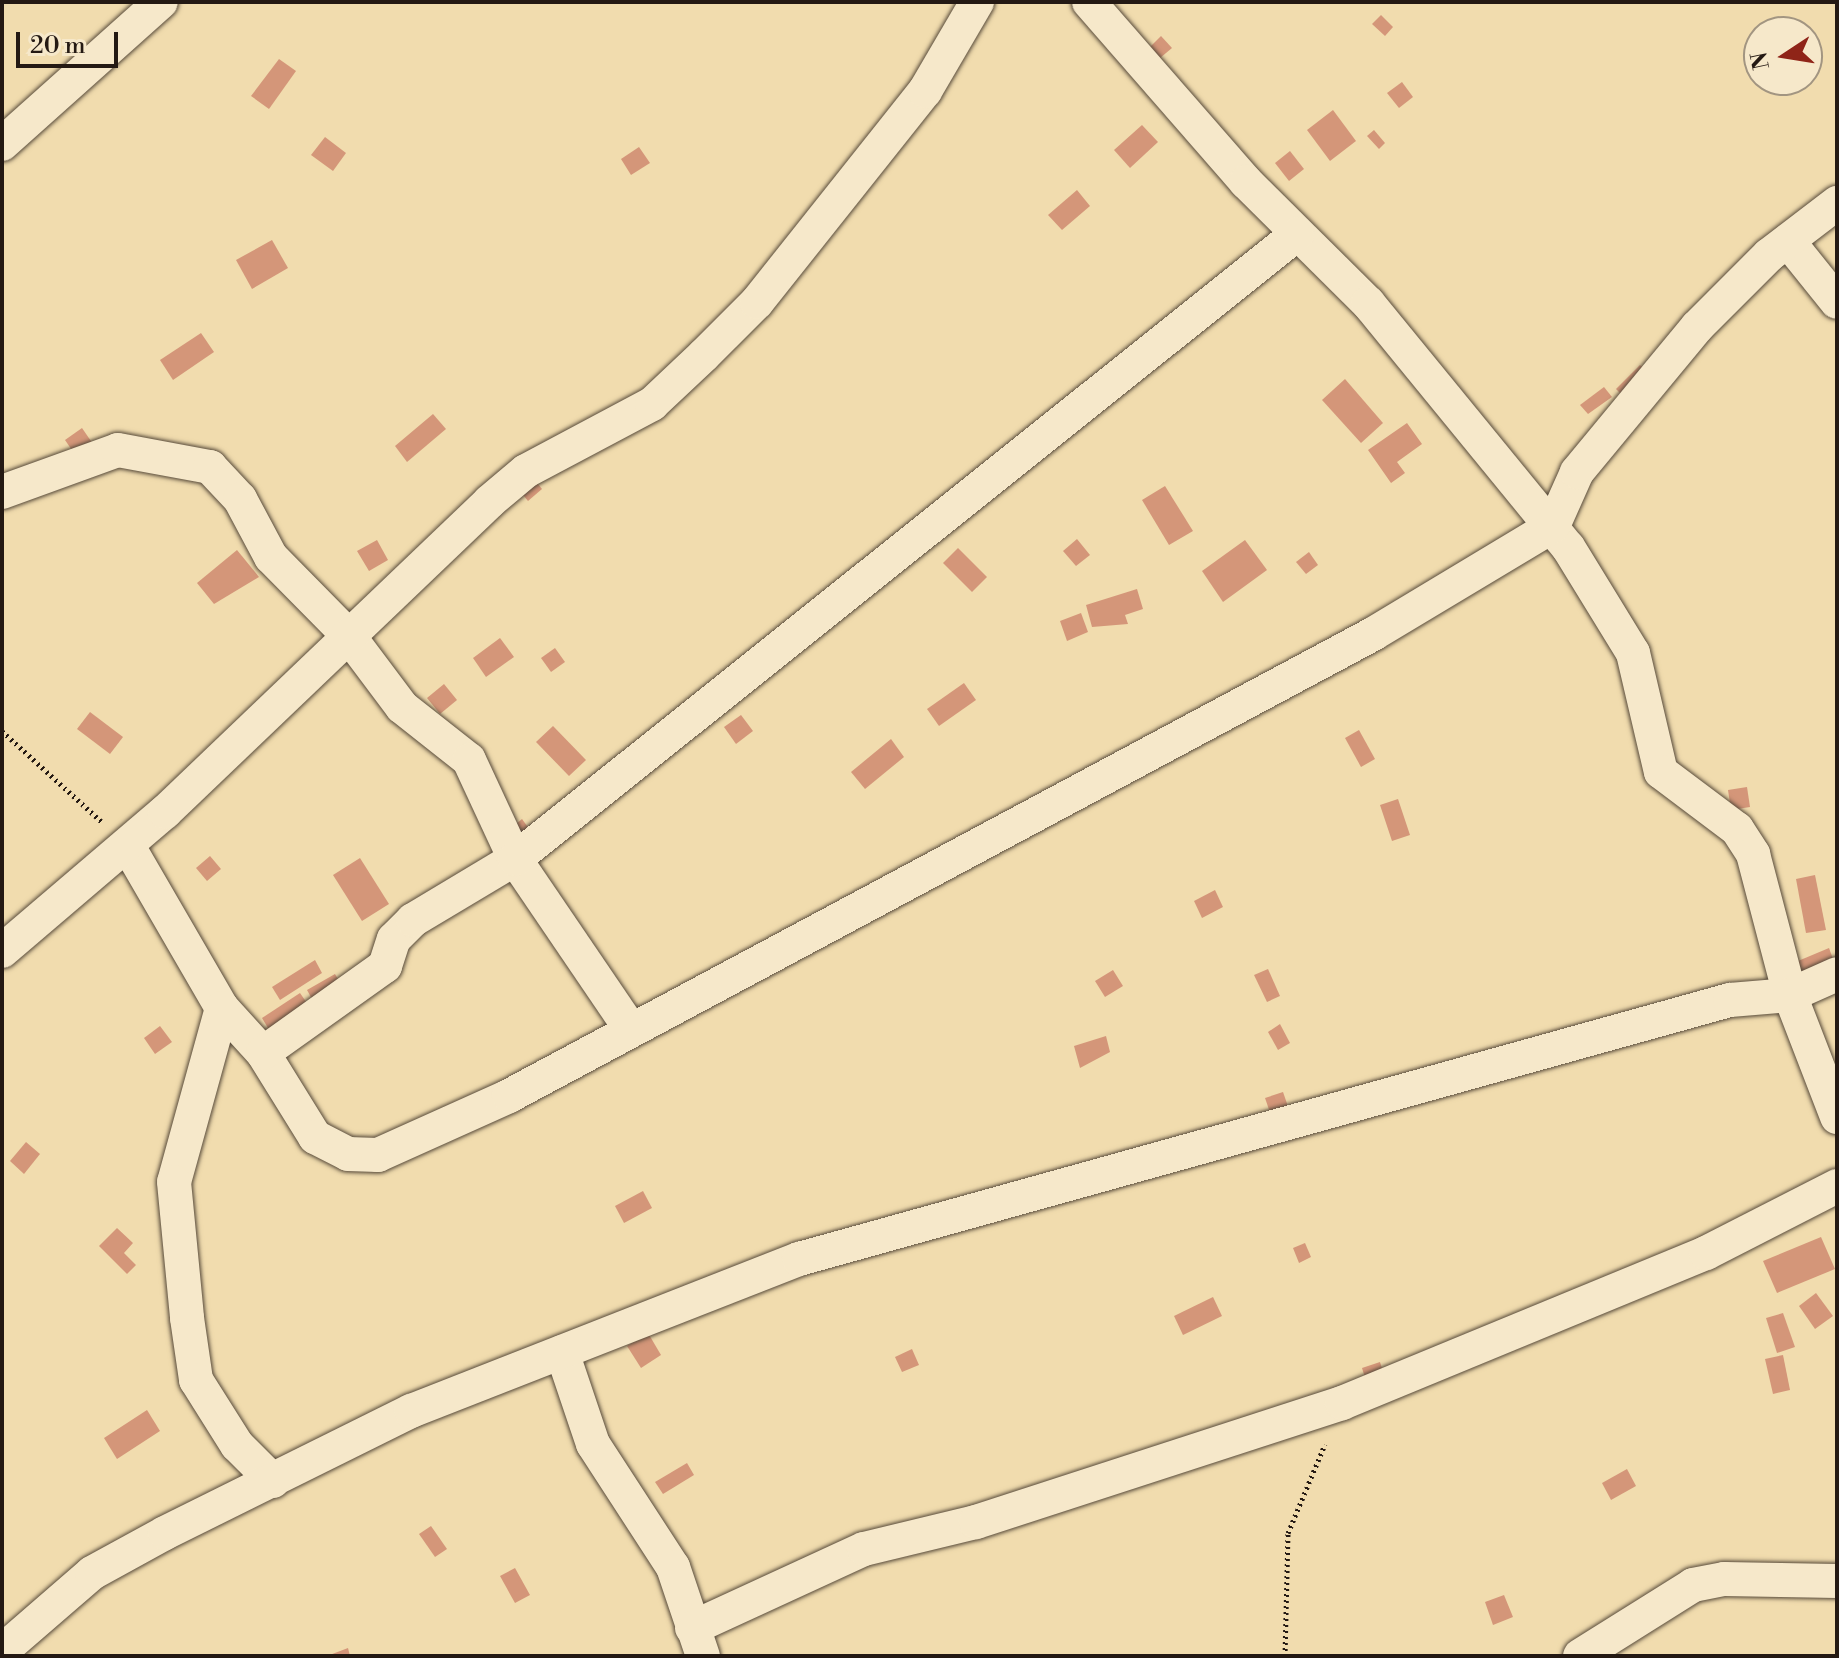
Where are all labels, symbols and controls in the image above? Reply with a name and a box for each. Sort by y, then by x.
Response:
scale bar [20,16,122,66]
north arrow [1743,16,1823,96]
text: 20 m [30,31,86,61]
text: N [1746,49,1776,72]

